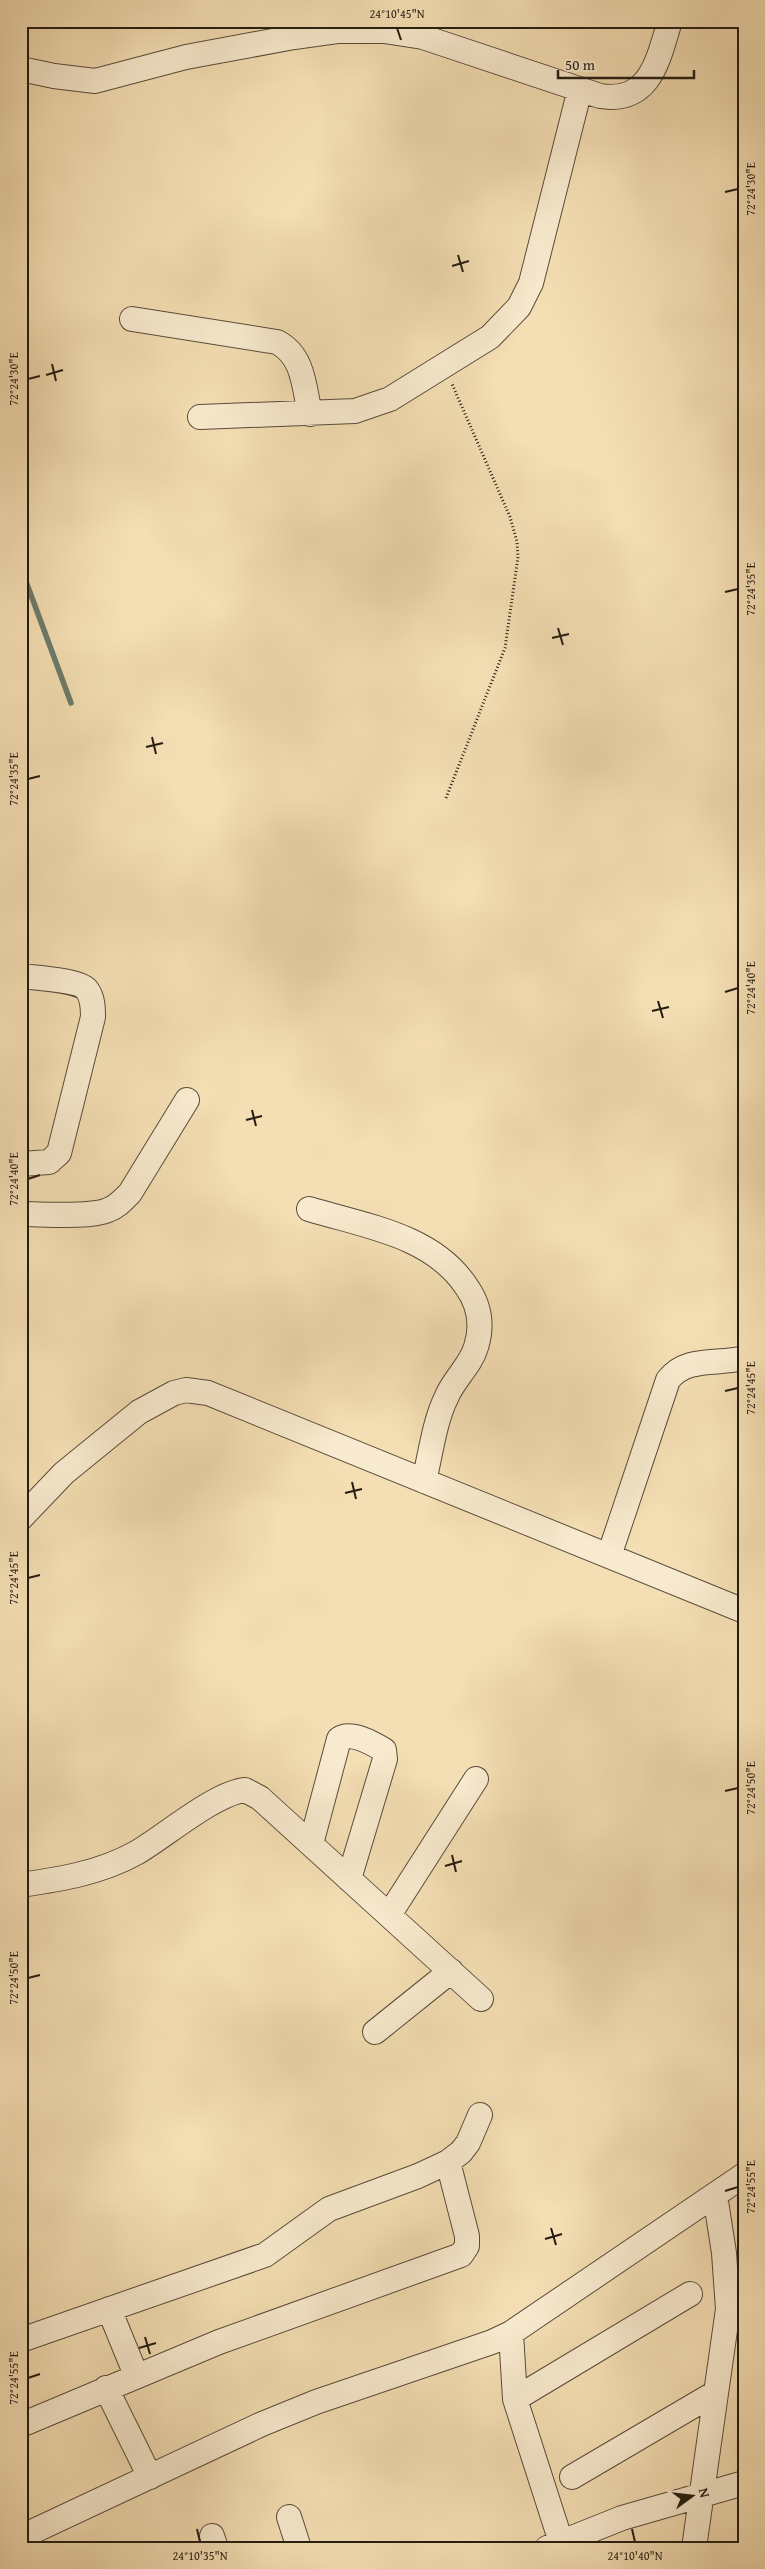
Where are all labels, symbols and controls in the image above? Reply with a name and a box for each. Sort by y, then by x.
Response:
text: 24°10'45"N [369,5,425,22]
scale bar [558,48,694,80]
text: 50 m [565,54,596,75]
text: 72°24'30"E [742,162,759,216]
text: 72°24'30"E [5,352,22,406]
text: 72°24'35"E [742,562,759,616]
text: 72°24'35"E [5,752,22,806]
text: 72°24'40"E [742,961,759,1015]
text: 72°24'40"E [5,1152,22,1206]
text: 72°24'45"E [742,1361,759,1415]
text: 72°24'45"E [5,1551,22,1605]
text: 72°24'50"E [742,1761,759,1815]
text: 72°24'50"E [5,1951,22,2005]
text: 72°24'55"E [742,2160,759,2214]
text: 72°24'55"E [5,2351,22,2405]
north arrow [668,2472,718,2522]
text: N [694,2486,716,2500]
text: 24°10'35"N [172,2547,228,2564]
text: 24°10'40"N [607,2547,663,2564]

